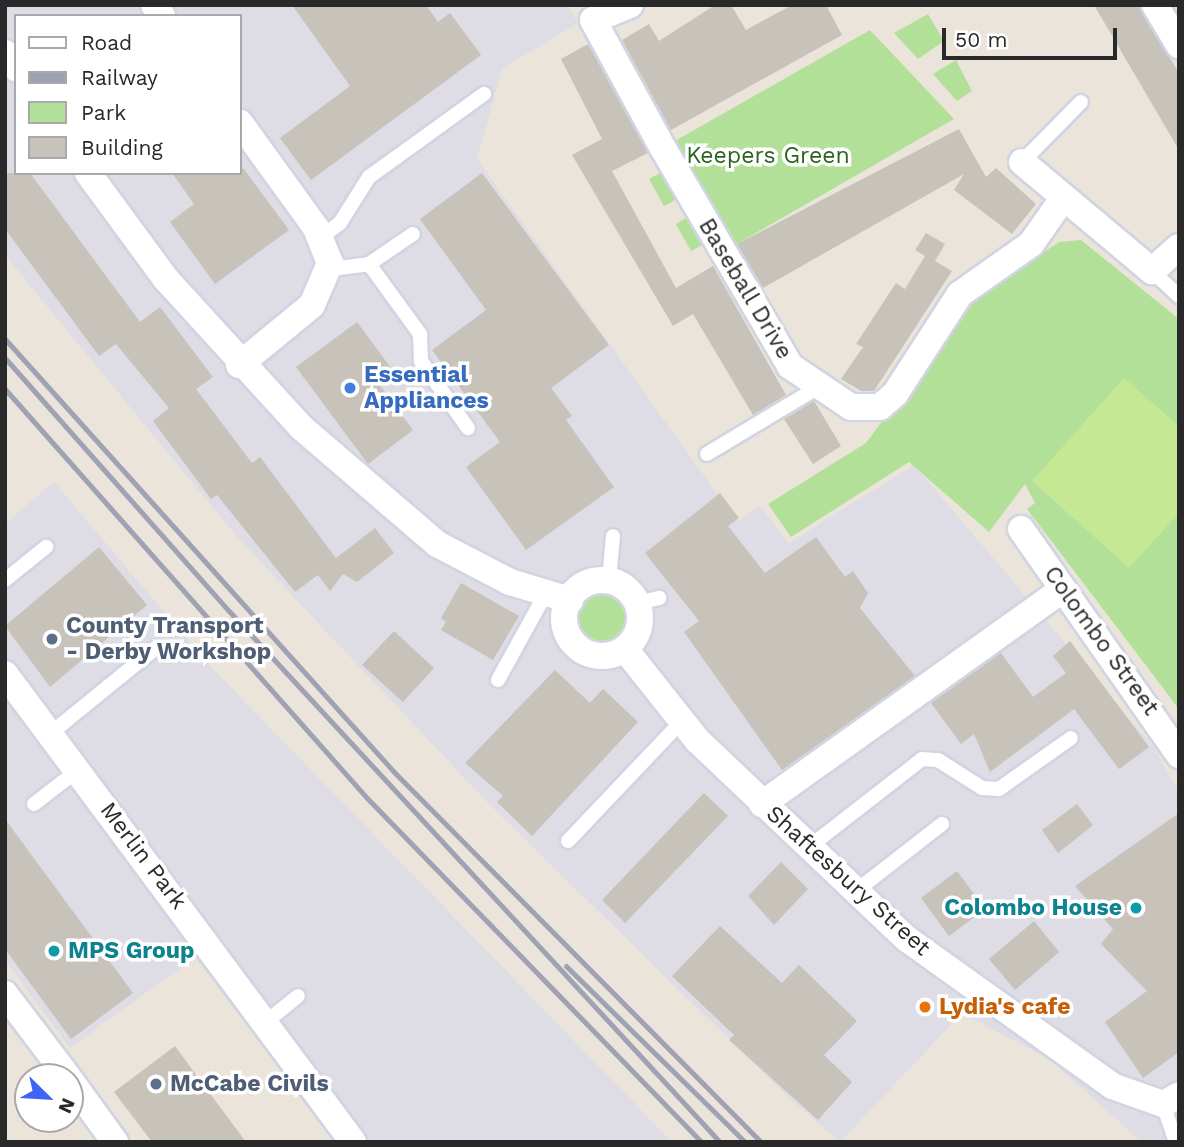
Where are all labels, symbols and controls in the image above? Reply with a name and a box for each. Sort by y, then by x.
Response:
legend [14,14,242,175]
scale bar [946,14,1121,58]
text: 50 m [955,27,1007,52]
text: Road [81,30,132,55]
text: Railway [81,65,158,90]
text: Park [81,100,126,125]
text: Building [81,135,163,160]
park label: Keepers Green [686,142,850,170]
street label: Baseball Drive [692,213,798,365]
place label: Essential Appliances [364,361,489,415]
marker: Essential Appliances [342,380,358,396]
street label: Colombo Street [1038,561,1164,721]
place label: County Transport - Derby Workshop [66,612,272,666]
marker: County Transport - Derby Workshop [44,631,60,647]
street label: Merlin Park [94,797,192,915]
street label: Shaftesbury Street [760,800,936,962]
place label: Colombo House [944,894,1122,922]
marker: Colombo House [1128,900,1144,916]
place label: MPS Group [68,937,195,965]
marker: MPS Group [46,943,62,959]
place label: Lydia's cafe [939,993,1071,1021]
marker: Lydia's cafe [917,999,933,1015]
north arrow [14,1063,84,1133]
place label: McCabe Civils [170,1070,329,1098]
marker: McCabe Civils [148,1076,164,1092]
text: N [53,1095,80,1117]

